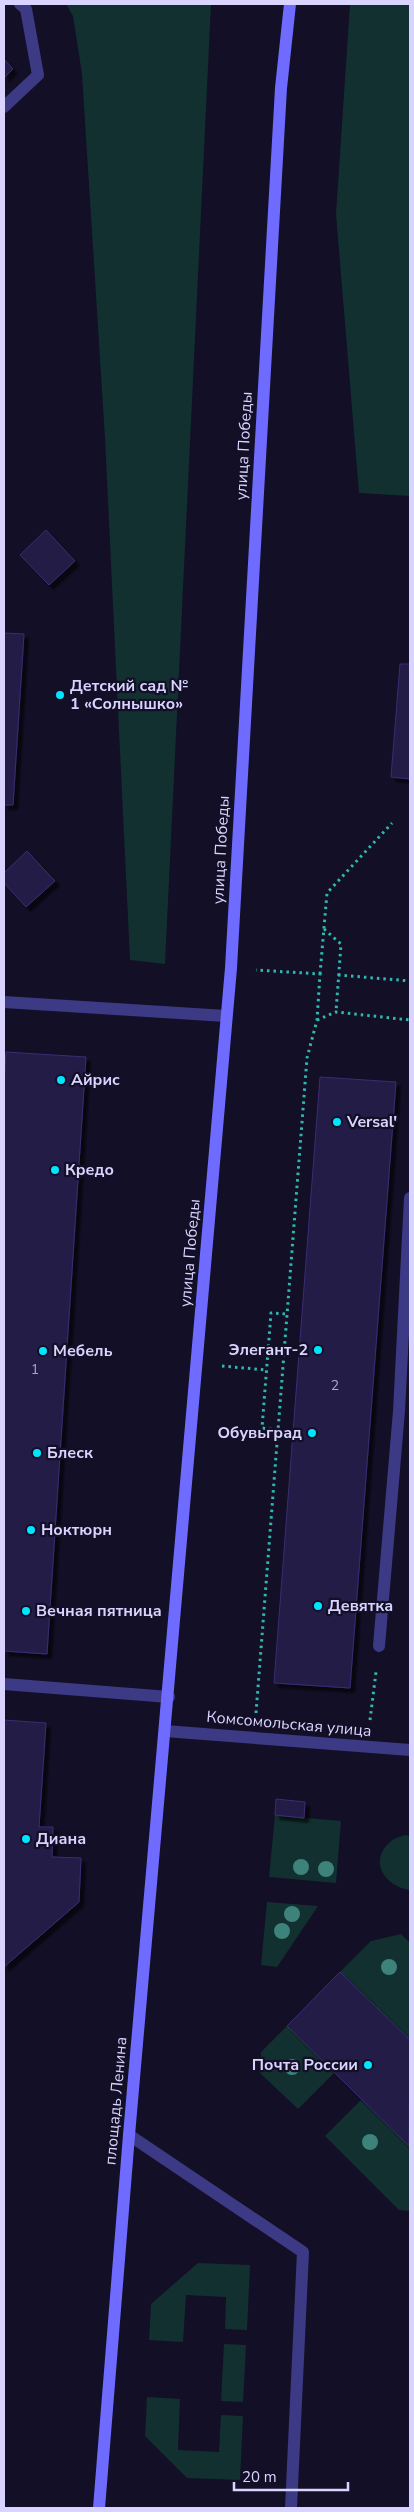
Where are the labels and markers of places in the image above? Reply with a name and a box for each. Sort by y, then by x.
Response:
place label: Детский сад № 1 «Солнышко» [70,675,188,715]
marker: Детский сад № 1 «Солнышко» [54,689,66,701]
place label: Айрис [71,1069,120,1091]
marker: Айрис [55,1074,67,1086]
place label: Versal' [346,1111,397,1133]
marker: Versal' [331,1116,343,1128]
place label: Кредо [65,1159,114,1181]
marker: Кредо [49,1164,61,1176]
place label: Элегант-2 [229,1339,308,1361]
place label: Мебель [53,1340,113,1362]
marker: Элегант-2 [312,1344,324,1356]
marker: Мебель [37,1345,49,1357]
place label: Обувьград [218,1422,302,1444]
marker: Обувьград [306,1427,318,1439]
place label: Блеск [47,1442,94,1464]
marker: Блеск [31,1447,43,1459]
place label: Ноктюрн [41,1519,112,1541]
marker: Ноктюрн [25,1524,37,1536]
place label: Девятка [328,1595,393,1617]
place label: Вечная пятница [36,1600,162,1622]
marker: Девятка [312,1600,324,1612]
marker: Вечная пятница [20,1605,32,1617]
place label: Диана [36,1828,86,1850]
marker: Диана [20,1833,32,1845]
place label: Почта России [252,2054,358,2076]
marker: Почта России [362,2059,374,2071]

